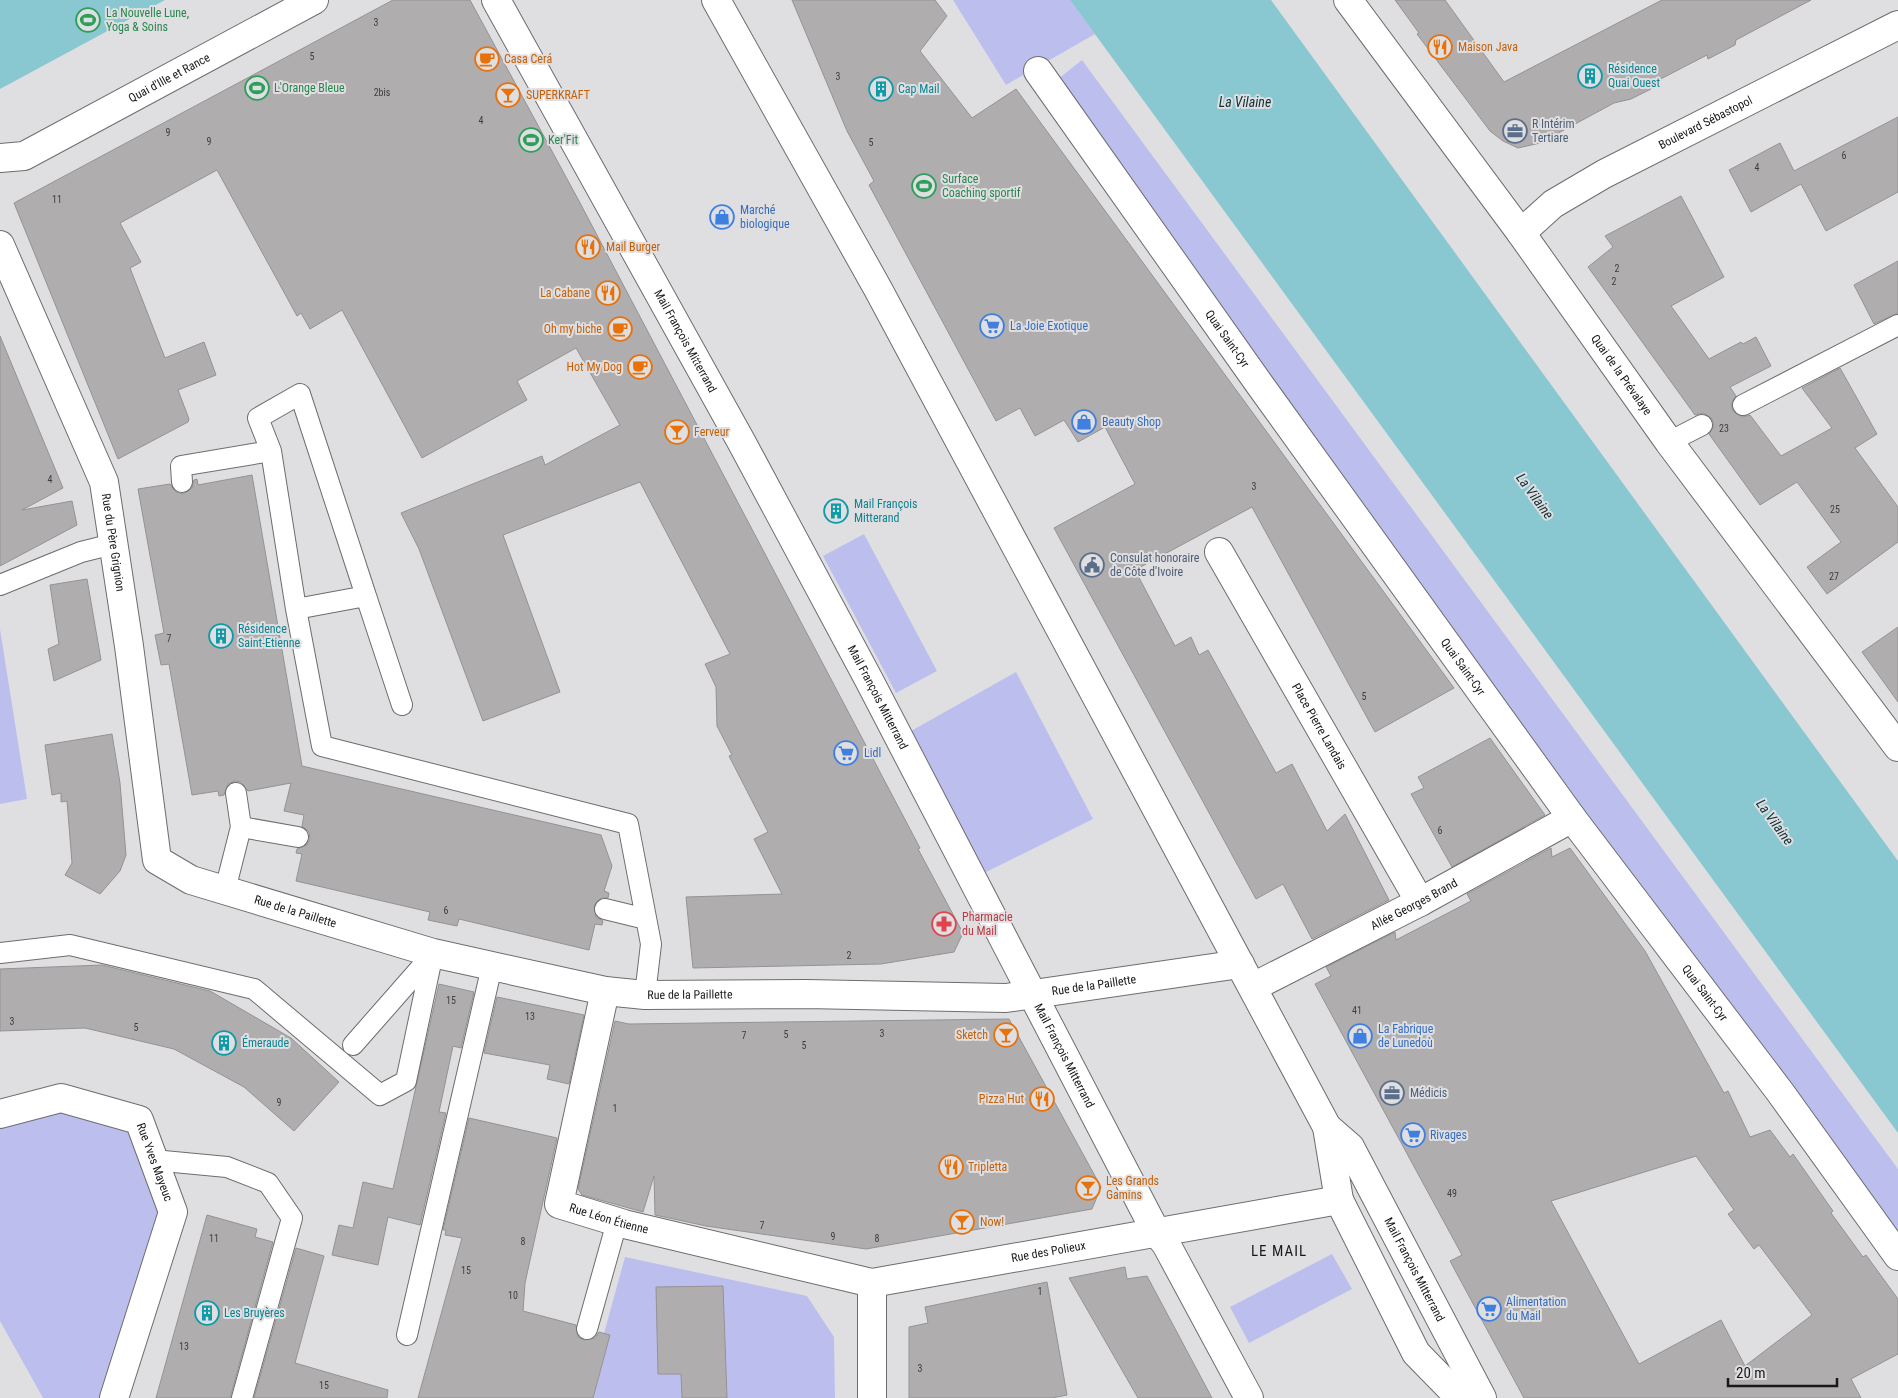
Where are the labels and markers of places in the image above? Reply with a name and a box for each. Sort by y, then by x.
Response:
place label: La Nouvelle Lune, Yoga & Soins [106,6,189,34]
sports icon: La Nouvelle Lune, Yoga & Soins [75,7,101,33]
restaurant icon: Maison Java [1427,34,1453,60]
place label: Maison Java [1458,40,1518,54]
cafe icon: Casa Cerá [474,46,500,72]
place label: Casa Cerá [504,52,552,66]
place label: Résidence Quai Ouest [1608,62,1660,90]
building icon: Résidence Quai Ouest [1577,63,1603,89]
sports icon: L'Orange Bleue [244,75,270,101]
building icon: Cap Mail [868,76,894,102]
place label: L'Orange Bleue [274,81,345,95]
bar icon: SUPERKRAFT [495,82,521,108]
place label: Cap Mail [898,82,940,96]
place label: SUPERKRAFT [526,88,590,102]
place label: R Intérim Tertiare [1532,117,1575,145]
office icon: R Intérim Tertiare [1502,118,1528,144]
sports icon: Ker'Fit [518,127,544,153]
place label: Ker'Fit [548,133,578,147]
place label: Surface Coaching sportif [942,172,1021,200]
sports icon: Surface Coaching sportif [911,173,937,199]
place label: Marché biologique [740,203,790,231]
shop icon: Marché biologique [709,204,735,230]
restaurant icon: Mail Burger [575,234,601,260]
place label: Mail Burger [606,240,661,254]
restaurant icon: La Cabane [595,280,621,306]
place label: La Cabane [540,286,590,300]
supermarket icon: La Joie Exotique [979,313,1005,339]
cafe icon: Oh my biche [607,316,633,342]
place label: La Joie Exotique [1010,319,1088,333]
place label: Oh my biche [544,322,602,336]
cafe icon: Hot My Dog [627,354,653,380]
place label: Hot My Dog [567,360,622,374]
shop icon: Beauty Shop [1071,409,1097,435]
place label: Beauty Shop [1102,415,1161,429]
bar icon: Ferveur [664,419,690,445]
place label: Ferveur [694,425,730,439]
place label: Mail François Mitterand [854,497,917,525]
building icon: Mail François Mitterand [823,498,849,524]
place label: Consulat honoraire de Côte d'Ivoire [1110,551,1200,579]
public building icon: Consulat honoraire de Côte d'Ivoire [1079,552,1105,578]
place label: Résidence Saint-Etienne [238,622,301,650]
building icon: Résidence Saint-Etienne [208,623,234,649]
supermarket icon: Lidl [833,740,859,766]
place label: Lidl [864,746,881,760]
place label: Pharmacie du Mail [962,910,1013,938]
pharmacy icon: Pharmacie du Mail [931,911,957,937]
bar icon: Sketch [993,1022,1019,1048]
place label: La Fabrique de Lunedoù [1378,1022,1434,1050]
shop icon: La Fabrique de Lunedoù [1347,1023,1373,1049]
place label: Sketch [956,1028,988,1042]
building icon: Émeraude [211,1030,237,1056]
place label: Émeraude [242,1035,290,1050]
office icon: Médicis [1379,1080,1405,1106]
restaurant icon: Pizza Hut [1029,1086,1055,1112]
place label: Médicis [1410,1086,1447,1100]
place label: Pizza Hut [979,1092,1024,1106]
supermarket icon: Rivages [1400,1122,1426,1148]
place label: Rivages [1430,1128,1467,1142]
restaurant icon: Tripletta [938,1154,964,1180]
place label: Tripletta [968,1160,1008,1174]
place label: Les Grands Gamins [1106,1174,1159,1202]
bar icon: Les Grands Gamins [1075,1175,1101,1201]
bar icon: Now! [949,1209,975,1235]
place label: Now! [980,1215,1004,1229]
place label: Alimentation du Mail [1506,1295,1567,1323]
supermarket icon: Alimentation du Mail [1476,1296,1502,1322]
building icon: Les Bruyères [194,1300,220,1326]
place label: Les Bruyères [224,1306,285,1320]

